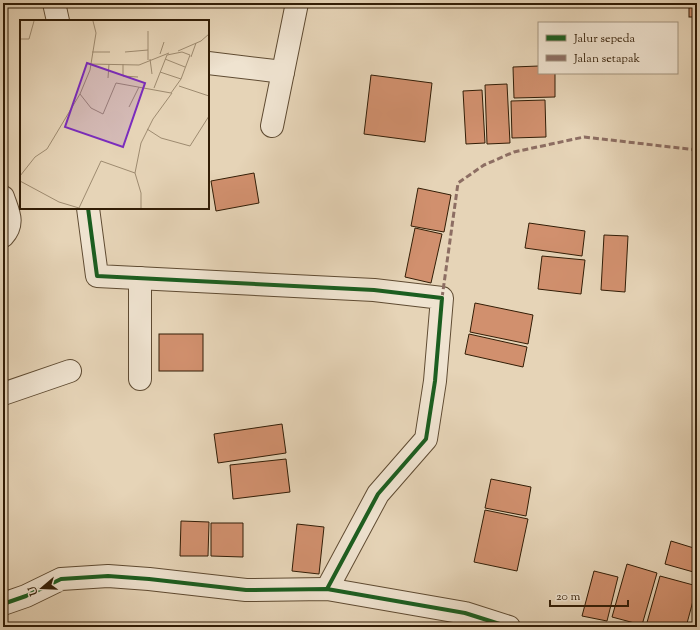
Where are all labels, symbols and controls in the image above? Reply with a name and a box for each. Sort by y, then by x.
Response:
inset map [20,20,209,209]
legend [538,22,678,74]
text: Jalur sepeda [573,30,635,48]
text: Jalan setapak [573,50,640,68]
north arrow [22,568,62,608]
scale bar [550,582,628,608]
text: U [24,584,43,599]
text: 20 m [556,588,581,606]

